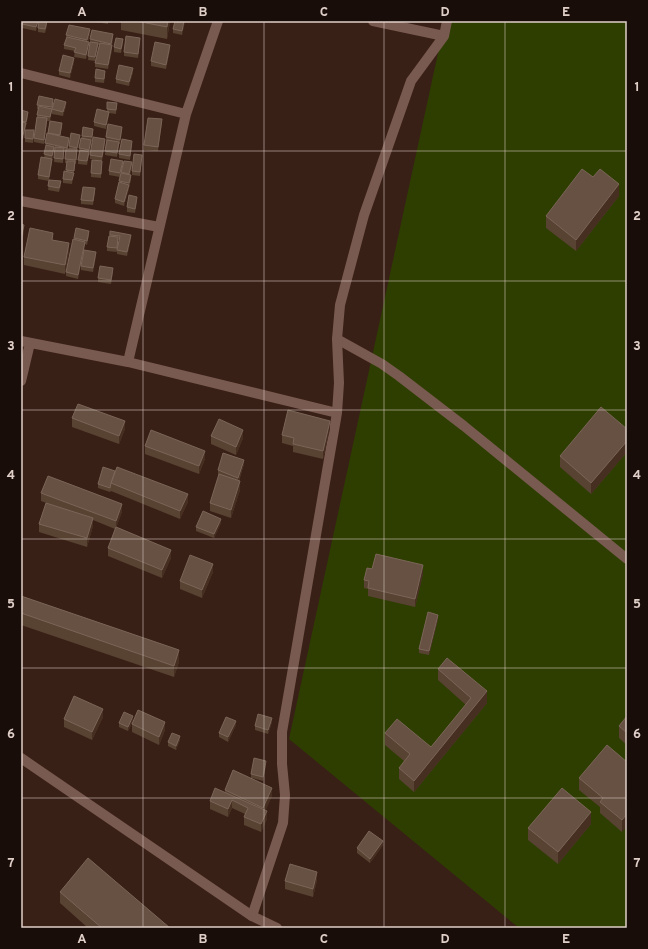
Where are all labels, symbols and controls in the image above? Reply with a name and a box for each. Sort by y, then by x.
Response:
text: A [77,5,87,21]
text: B [199,5,208,21]
text: C [320,5,328,21]
text: D [440,5,450,21]
text: E [562,5,570,21]
text: 1 [8,80,14,96]
text: 1 [634,80,640,96]
text: 2 [7,209,15,225]
text: 2 [633,209,641,225]
text: 3 [7,339,15,355]
text: 3 [633,339,641,355]
text: 4 [7,468,15,484]
text: 4 [633,468,641,484]
text: 5 [7,597,15,613]
text: 5 [633,597,641,613]
text: 6 [7,727,15,743]
text: 6 [633,727,641,743]
text: 7 [8,856,15,872]
text: 7 [634,856,641,872]
text: A [77,932,87,948]
text: B [199,932,208,948]
text: C [320,932,328,948]
text: D [440,932,450,948]
text: E [562,932,570,948]

